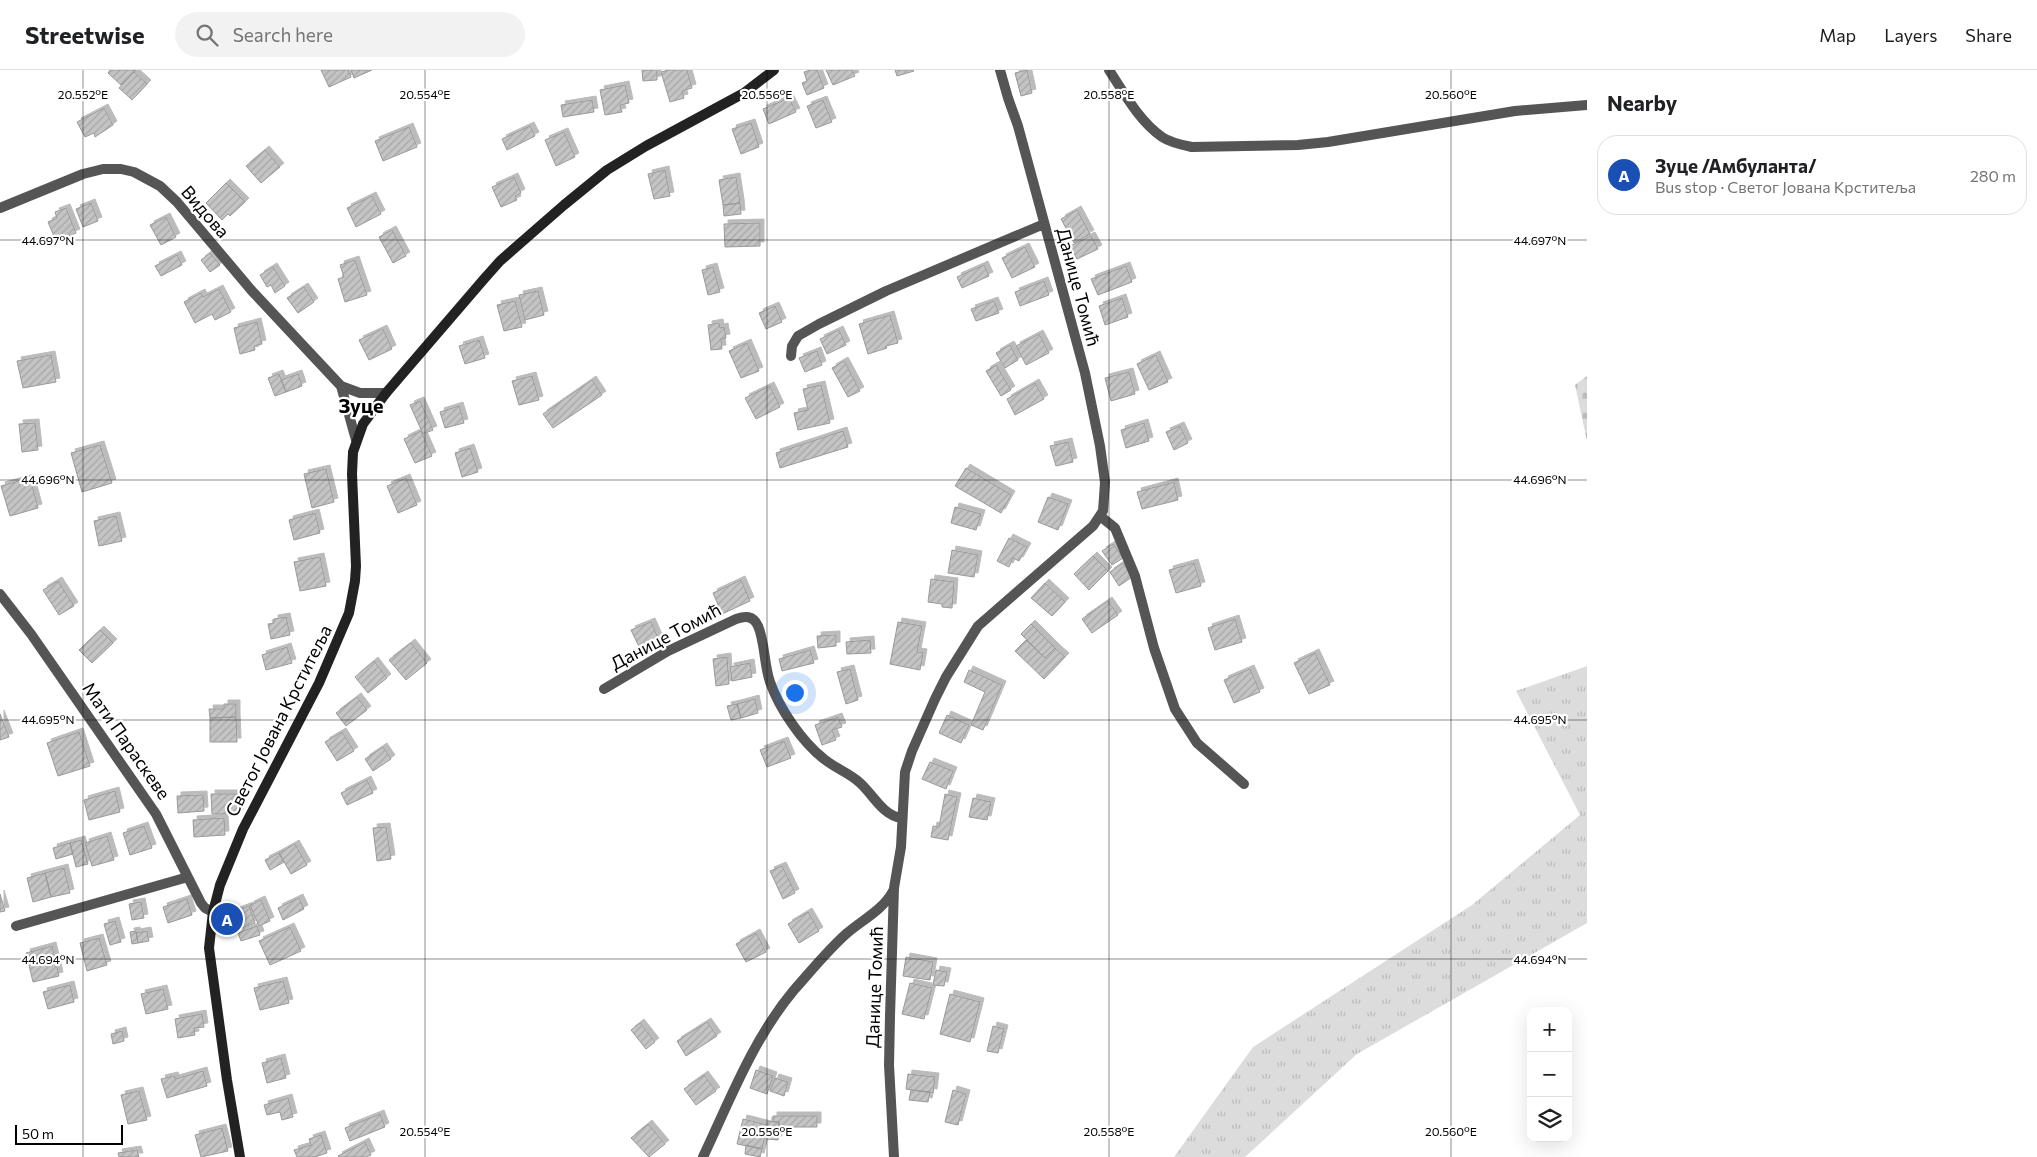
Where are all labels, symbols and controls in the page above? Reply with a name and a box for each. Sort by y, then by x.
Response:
search box [175,12,525,57]
text: Streetwise [25,20,145,49]
icon: search [193,21,221,49]
text: Search here [233,23,333,46]
text: Map [1819,24,1856,46]
text: Layers [1884,24,1937,46]
text: Share [1965,24,2012,46]
text: 20.552°E [58,87,108,101]
text: 20.554°E [400,87,450,101]
text: 20.556°E [742,87,792,101]
text: 20.558°E [1084,87,1134,101]
text: 20.560°E [1425,87,1477,101]
text: Nearby [1607,90,1677,115]
text: Зуце /Амбуланта/ [1655,154,1817,177]
text: A [1618,166,1630,185]
text: 280 m [1970,166,2016,185]
text: Bus stop · Светог Јована Крститеља [1655,177,1916,196]
street label: Видова [177,181,234,242]
street label: Данице Томић [1053,225,1105,348]
text: 44.697°N [22,233,74,247]
text: 44.697°N [1514,233,1566,247]
district label: Зуце [338,393,384,417]
text: 44.696°N [21,472,75,486]
text: 44.696°N [1513,472,1567,486]
street label: Данице Томић [607,598,724,674]
street label: Светог Јована Крститеља [220,621,336,820]
street label: Мати Параскеве [78,678,175,803]
your location [782,680,808,706]
text: 44.695°N [22,712,74,726]
text: 44.695°N [1514,712,1566,726]
pin: A [211,900,243,938]
street label: Данице Томић [861,926,887,1048]
text: 44.694°N [21,952,75,966]
text: 44.694°N [1513,952,1567,966]
map controls [1527,1007,1572,1142]
button: + [1527,1007,1572,1052]
button: − [1527,1052,1572,1097]
button: layers [1527,1097,1572,1142]
scale bar [15,1122,122,1145]
text: 20.554°E [400,1124,450,1138]
text: 20.556°E [742,1124,792,1138]
text: 20.558°E [1084,1124,1134,1138]
text: 20.560°E [1425,1124,1477,1138]
text: 50 m [22,1125,54,1142]

